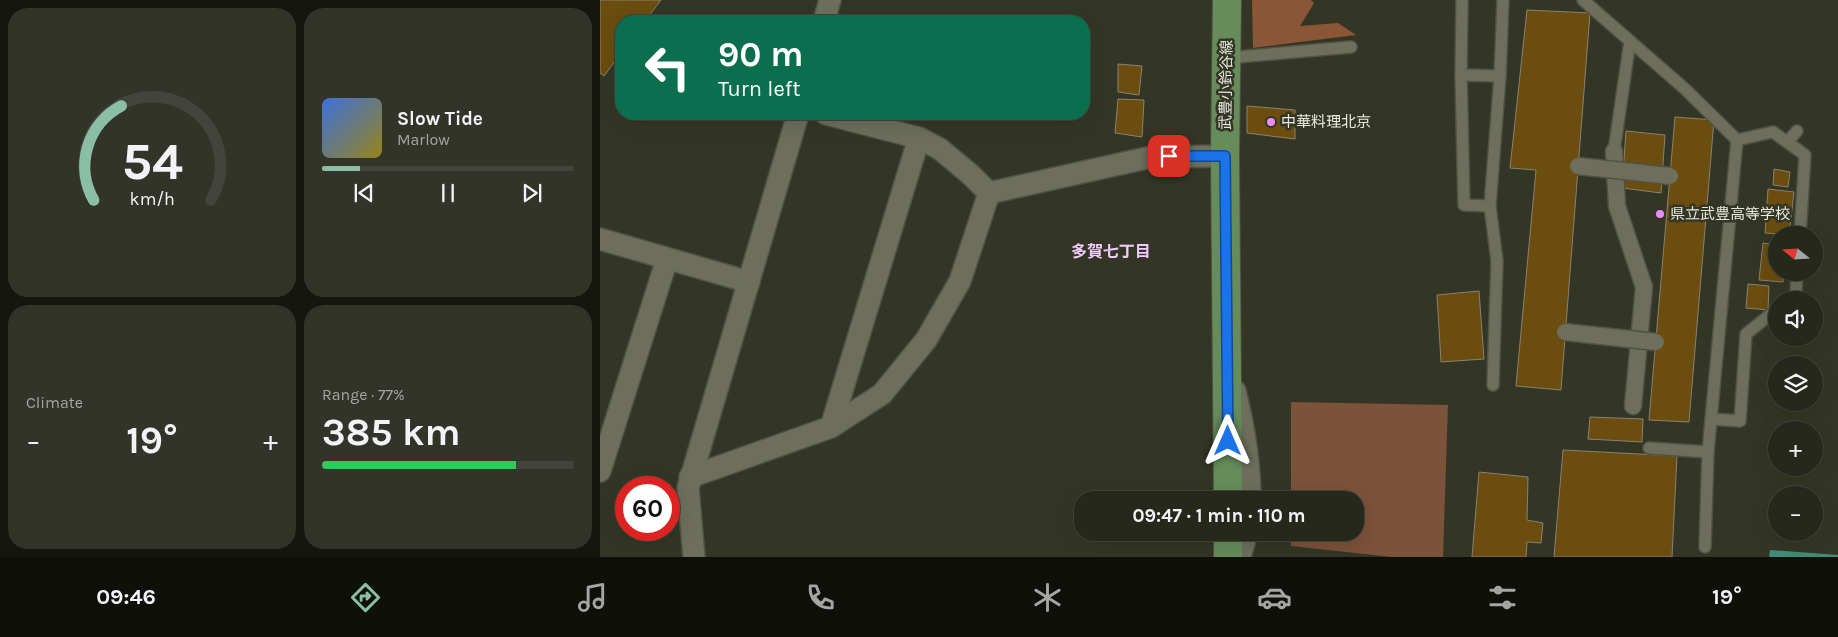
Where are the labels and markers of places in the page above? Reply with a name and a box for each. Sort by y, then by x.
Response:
place label: 中華料理北京 [1281,113,1371,131]
marker: 中華料理北京 [1265,116,1277,128]
pin [1148,135,1190,177]
place label: 県立武豊高等学校 [1670,205,1790,223]
marker: 県立武豊高等学校 [1654,208,1666,220]

